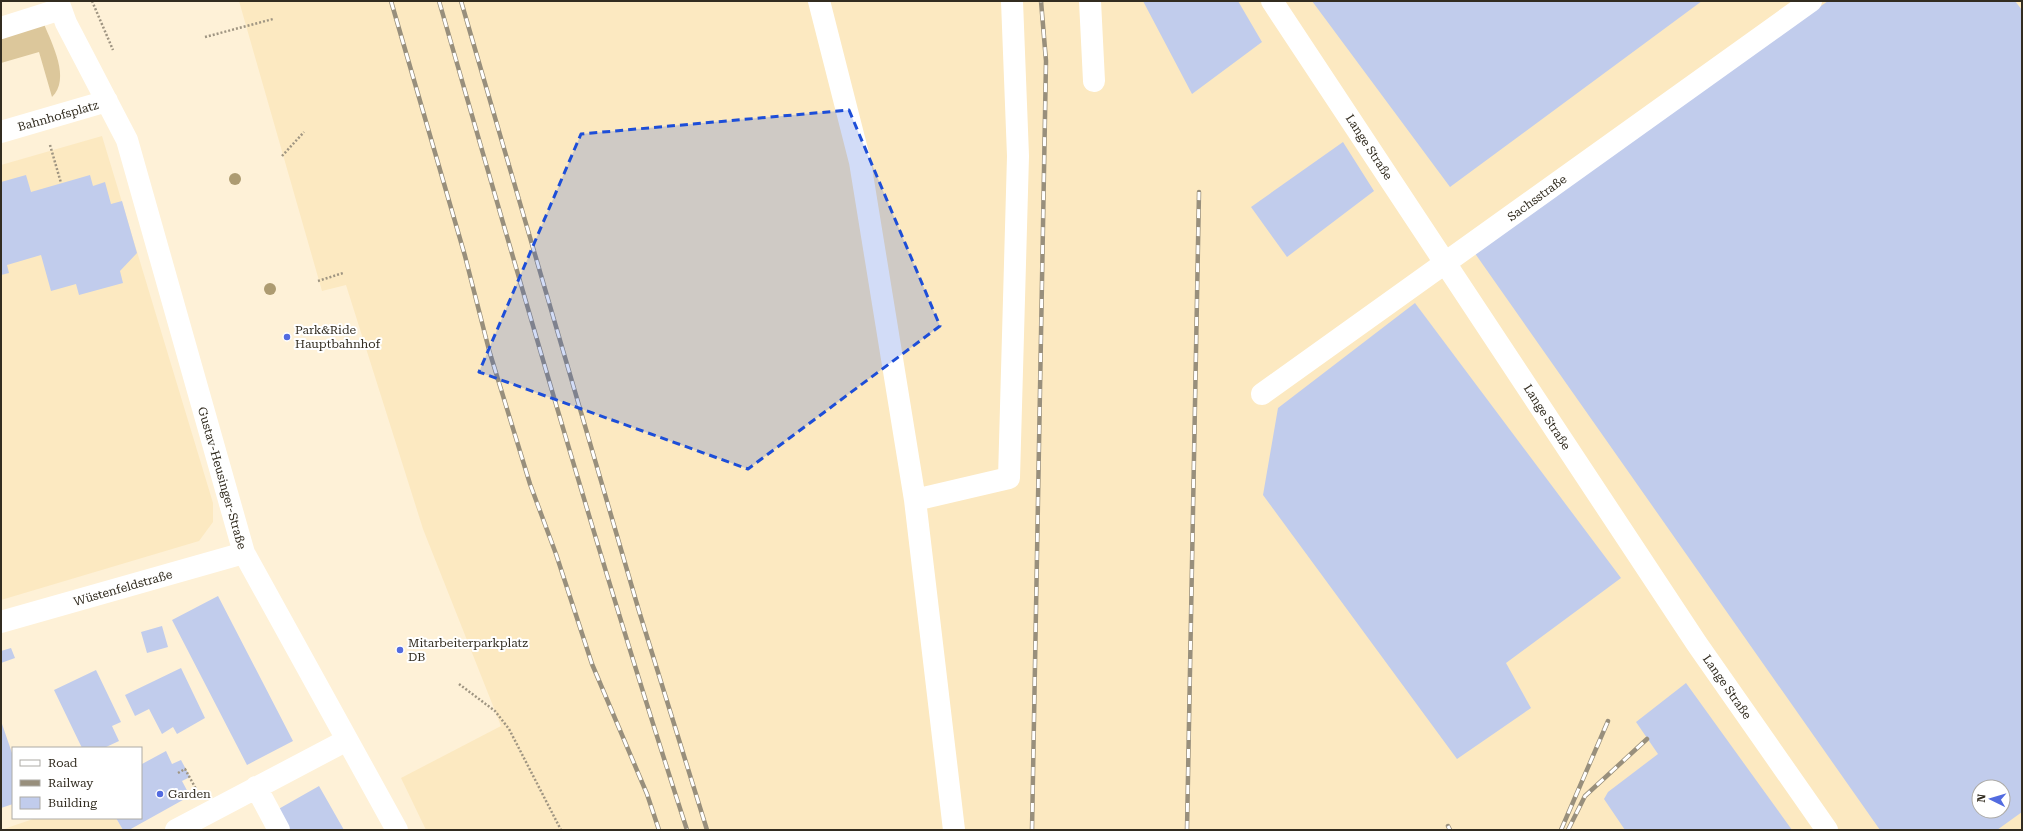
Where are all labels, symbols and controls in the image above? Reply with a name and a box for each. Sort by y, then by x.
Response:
street label: Bahnhofsplatz [16,98,100,134]
street label: Lange Straße [1343,112,1396,183]
street label: Sachsstraße [1505,172,1570,224]
place label: Park&Ride Hauptbahnhof [295,323,381,351]
marker: Park&Ride Hauptbahnhof [282,332,292,342]
street label: Lange Straße [1521,382,1574,453]
street label: Gustav-Heusinger-Straße [195,405,249,551]
street label: Wüstenfeldstraße [72,567,174,609]
place label: Mitarbeiterparkplatz DB [408,636,528,664]
marker: Mitarbeiterparkplatz DB [395,645,405,655]
street label: Lange Straße [1700,652,1755,722]
legend [12,747,142,819]
text: Road [48,756,78,770]
text: Railway [48,776,94,790]
north arrow [1971,779,2011,819]
place label: Garden [168,787,211,801]
marker: Garden [155,789,165,799]
text: N [1975,793,1988,803]
text: Building [48,796,97,810]

